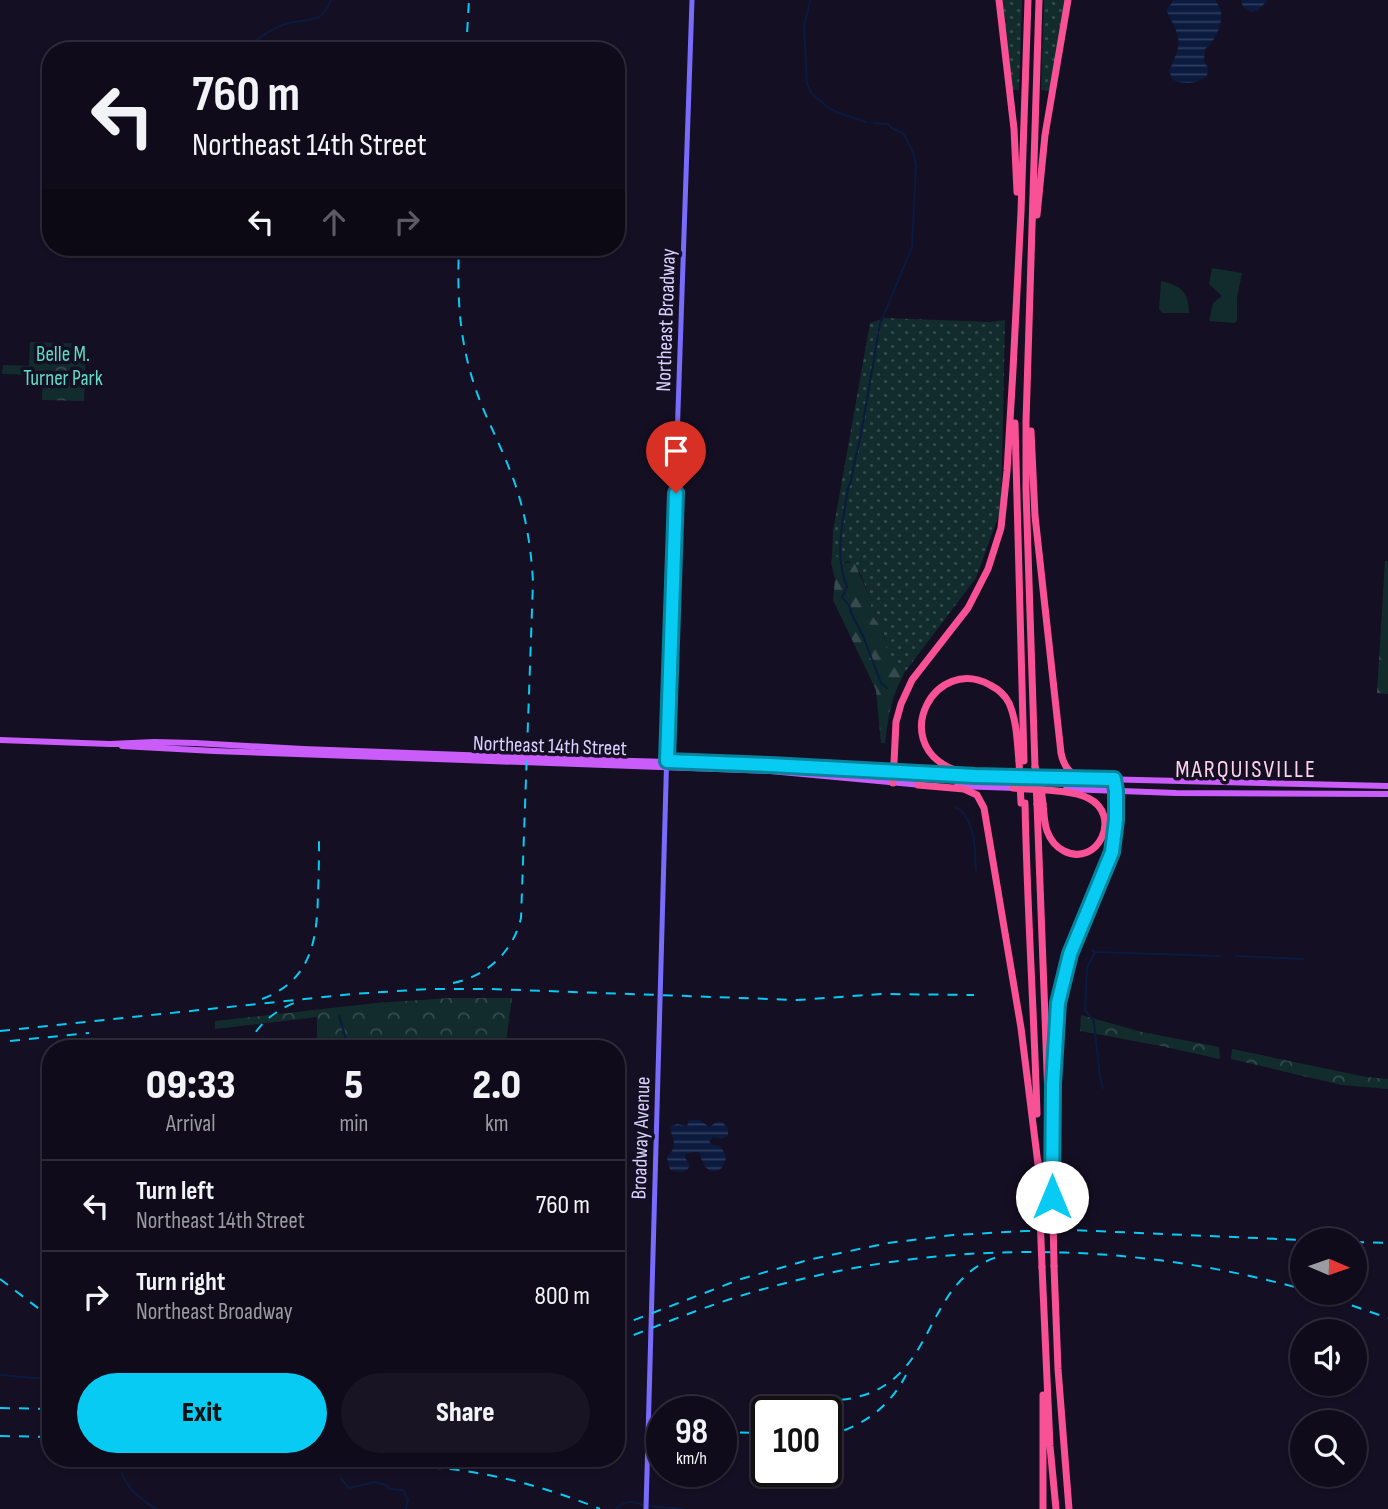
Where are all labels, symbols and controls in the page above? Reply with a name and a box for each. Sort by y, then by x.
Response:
text: 760 m [192,66,300,125]
icon: left [77,70,168,161]
text: Northeast 14th Street [192,126,427,165]
icon: left [242,203,280,241]
icon: ahead [315,203,353,241]
icon: right [388,203,426,241]
street label: Northeast Broadway [651,248,681,392]
park label: Belle M. Turner Park [23,342,103,391]
pin [646,421,706,493]
icon: arrive [657,432,695,470]
street label: Northeast 14th Street [473,731,627,761]
district label: MARQUISVILLE [1175,755,1317,784]
text: 09:33 [146,1060,236,1111]
text: 5 [344,1060,363,1111]
text: 2.0 [472,1060,521,1111]
street label: Broadway Avenue [626,1076,656,1200]
text: Arrival [166,1110,215,1138]
text: min [339,1110,368,1138]
text: km [485,1110,508,1138]
position arrow [1015,1160,1089,1234]
text: Turn left [136,1176,214,1207]
icon: left [77,1187,115,1225]
text: 760 m [536,1190,590,1221]
text: Northeast 14th Street [136,1207,305,1235]
north arrow [1290,1228,1367,1306]
map controls [1290,1228,1367,1487]
text: Turn right [136,1267,225,1298]
icon: right [77,1278,115,1316]
text: 800 m [535,1281,590,1312]
text: Northeast Broadway [136,1298,293,1326]
button: sound [1290,1319,1367,1396]
button: Exit [77,1373,327,1453]
button: Share [341,1373,590,1453]
speed limit sign: 100 [751,1396,842,1487]
button: search [1290,1410,1367,1487]
text: 98 [675,1411,708,1454]
text: km/h [676,1448,707,1469]

